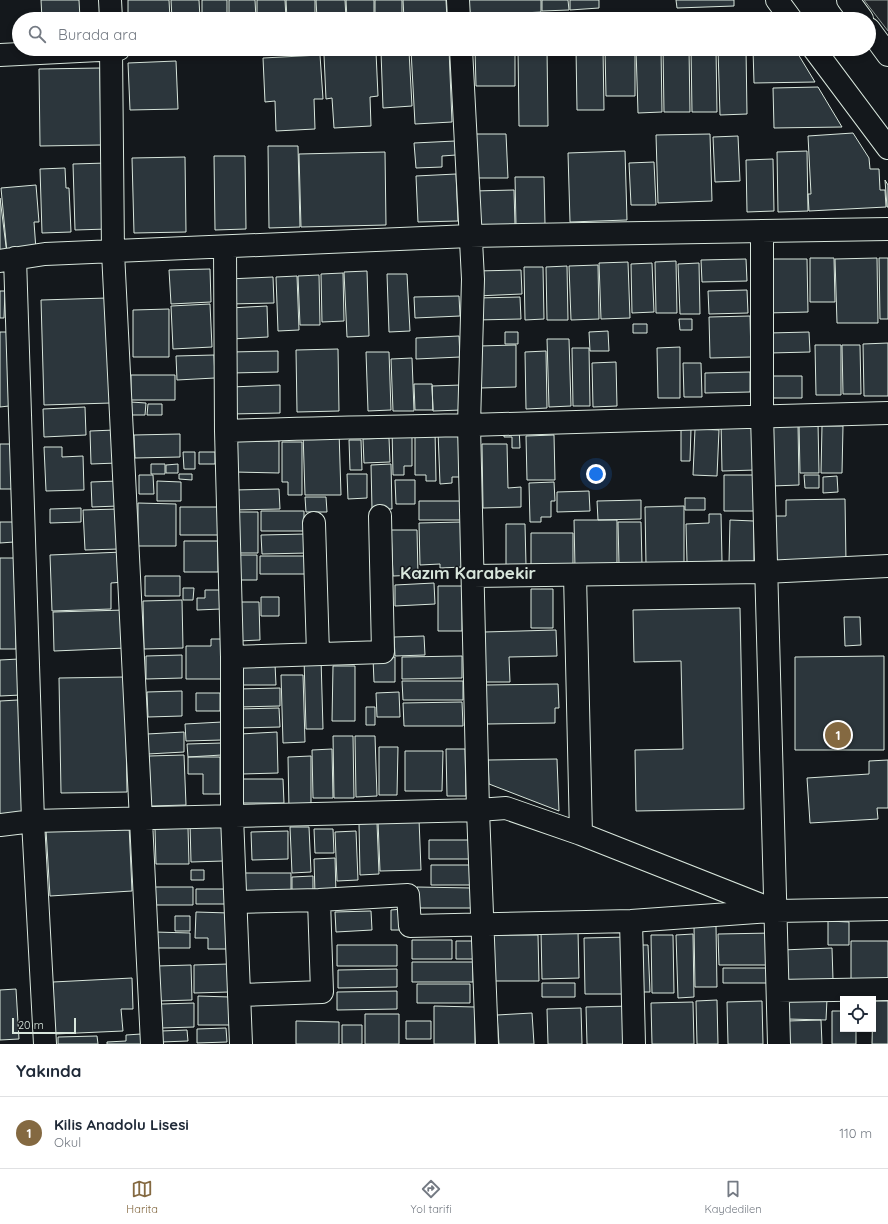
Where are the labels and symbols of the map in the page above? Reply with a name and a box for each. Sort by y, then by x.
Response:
your location [586,464,606,484]
district label: Kazım Karabekir [400,562,537,583]
pin: 1 [825,720,851,750]
scale bar [12,1016,76,1035]

